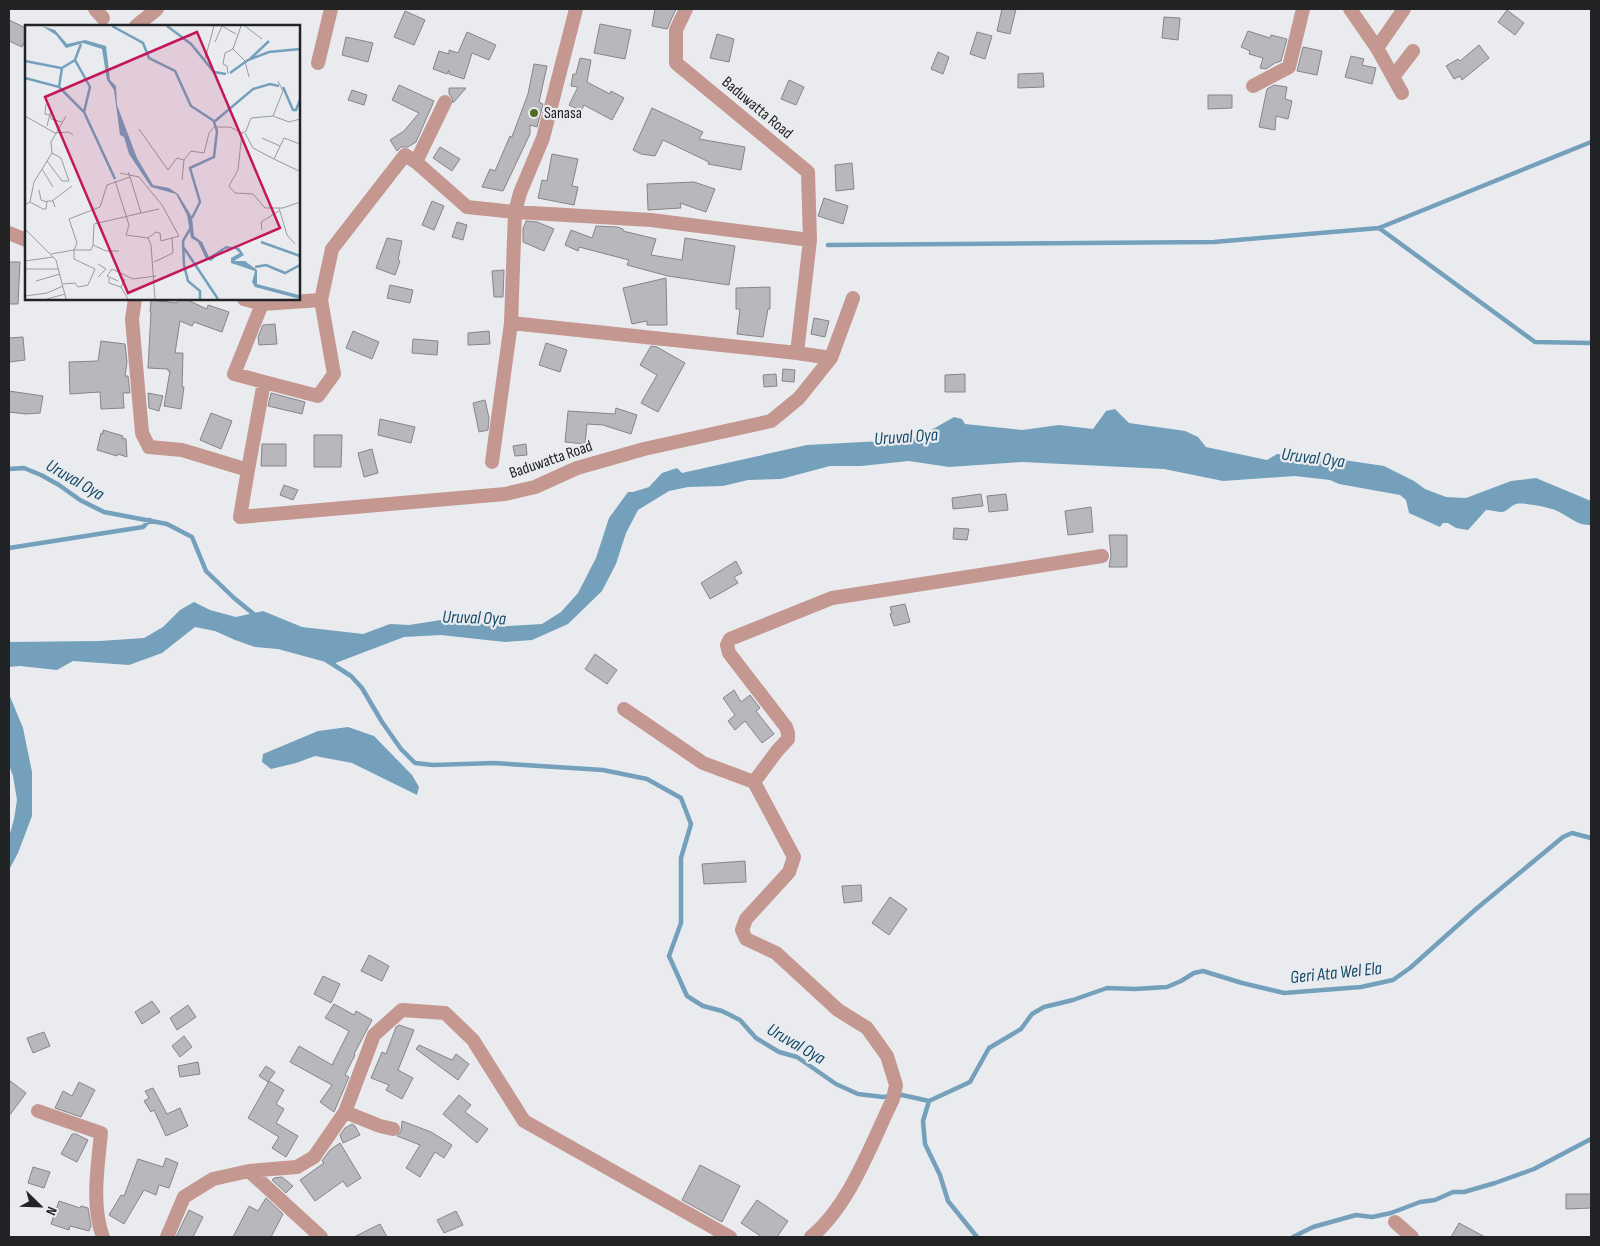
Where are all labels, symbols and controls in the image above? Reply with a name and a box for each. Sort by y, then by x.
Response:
inset map [25,25,300,300]
street label: Baduwatta Road [718,73,796,143]
place label: Sanasa [544,104,582,123]
marker: Sanasa [528,107,540,119]
water label: Uruval Oya [873,424,939,450]
street label: Baduwatta Road [507,437,595,483]
water label: Uruval Oya [1280,444,1347,472]
water label: Uruval Oya [42,455,108,505]
water label: Uruval Oya [442,606,507,630]
water label: Geri Ata Wel Ela [1289,958,1384,988]
water label: Uruval Oya [763,1019,829,1069]
north arrow [15,1181,65,1231]
text: N [42,1204,61,1218]

